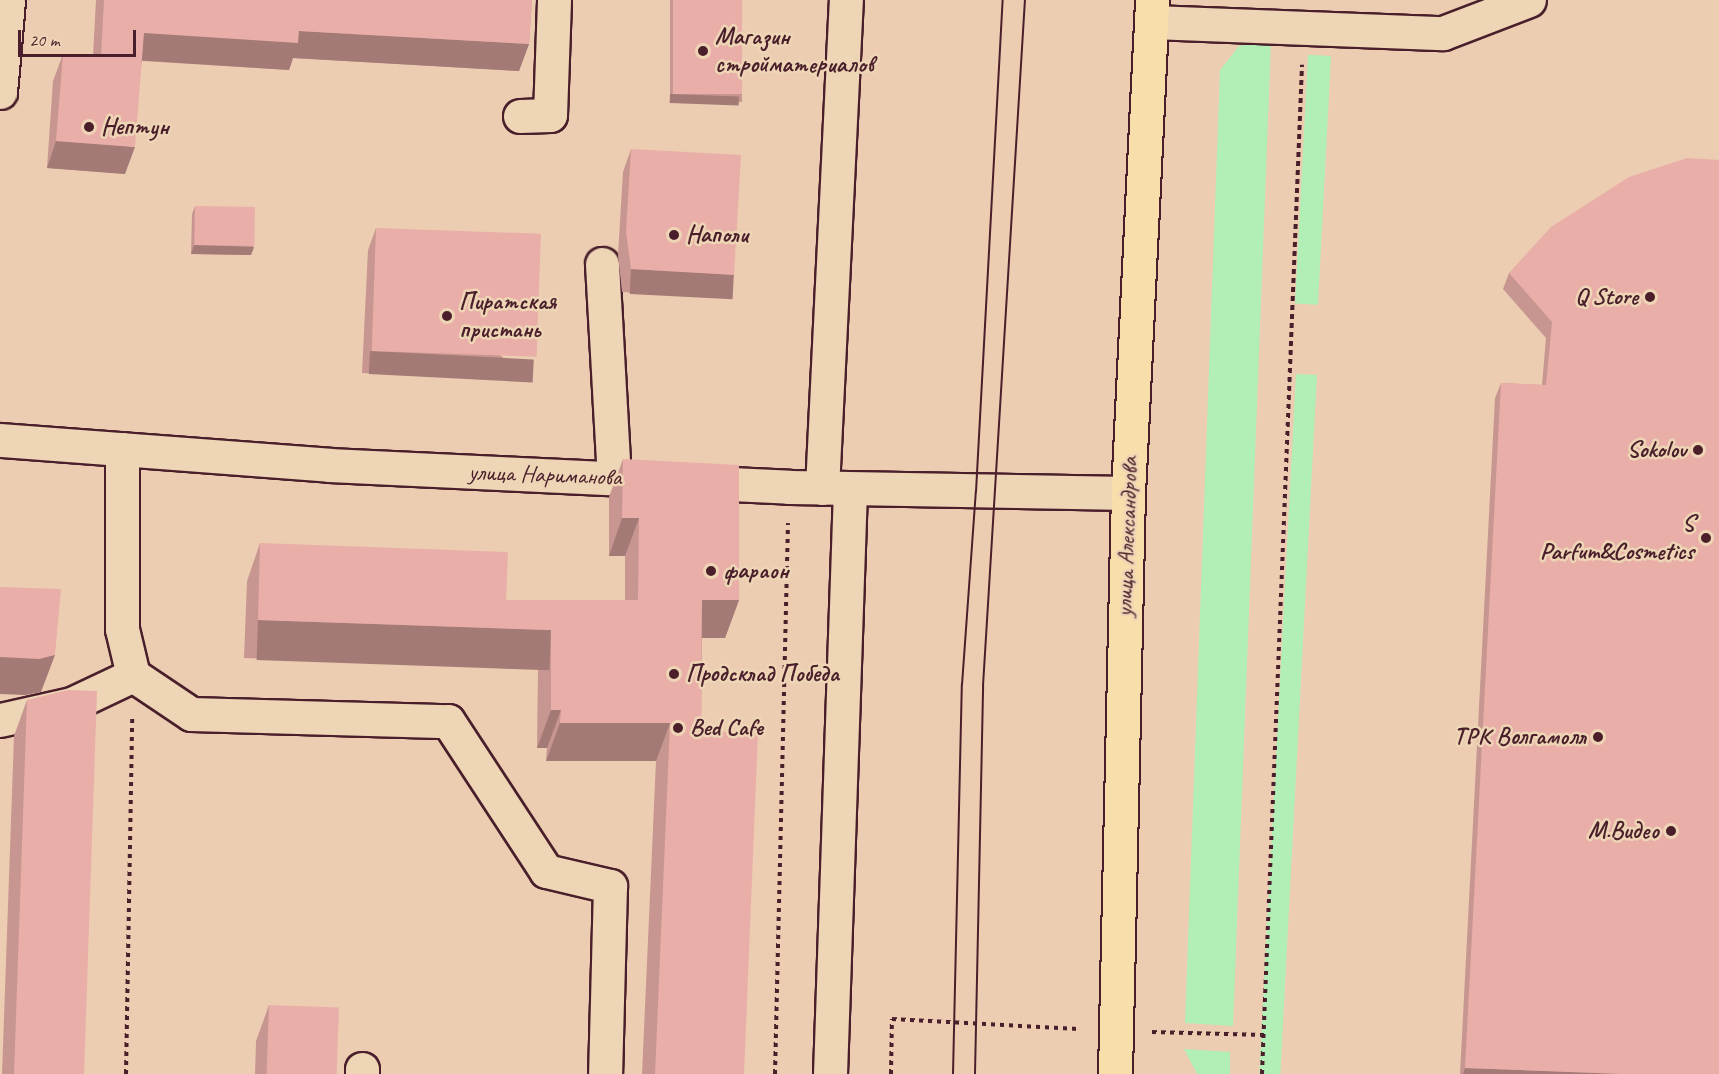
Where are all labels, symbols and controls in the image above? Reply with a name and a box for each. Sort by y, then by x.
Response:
scale bar [21,18,140,56]
place label: Магазин стройматериалов [715,23,874,79]
text: 20 m [29,29,60,51]
marker: Магазин стройматериалов [696,44,710,58]
place label: Нептун [101,113,169,141]
marker: Нептун [82,120,96,134]
place label: Наполи [686,221,748,249]
marker: Наполи [667,228,681,242]
place label: Q Store [1575,283,1638,311]
place label: Пиратская пристань [459,288,556,344]
marker: Q Store [1643,290,1657,304]
marker: Пиратская пристань [440,309,454,323]
place label: Sokolov [1627,436,1686,464]
marker: Sokolov [1691,443,1705,457]
street label: улица Александрова [1110,456,1144,618]
street label: улица Нариманова [467,458,623,492]
place label: S Parfum&Cosmetics [1540,510,1694,566]
marker: S Parfum&Cosmetics [1699,531,1713,545]
place label: фараон [723,557,789,585]
marker: фараон [704,564,718,578]
place label: Продсклад Победа [686,660,839,688]
marker: Продсклад Победа [667,667,681,681]
place label: Bed Cafe [690,714,763,742]
marker: Bed Cafe [671,721,685,735]
place label: ТРК Волгамолл [1454,723,1586,751]
marker: ТРК Волгамолл [1591,730,1605,744]
place label: М.Видео [1588,817,1659,845]
marker: М.Видео [1664,824,1678,838]

